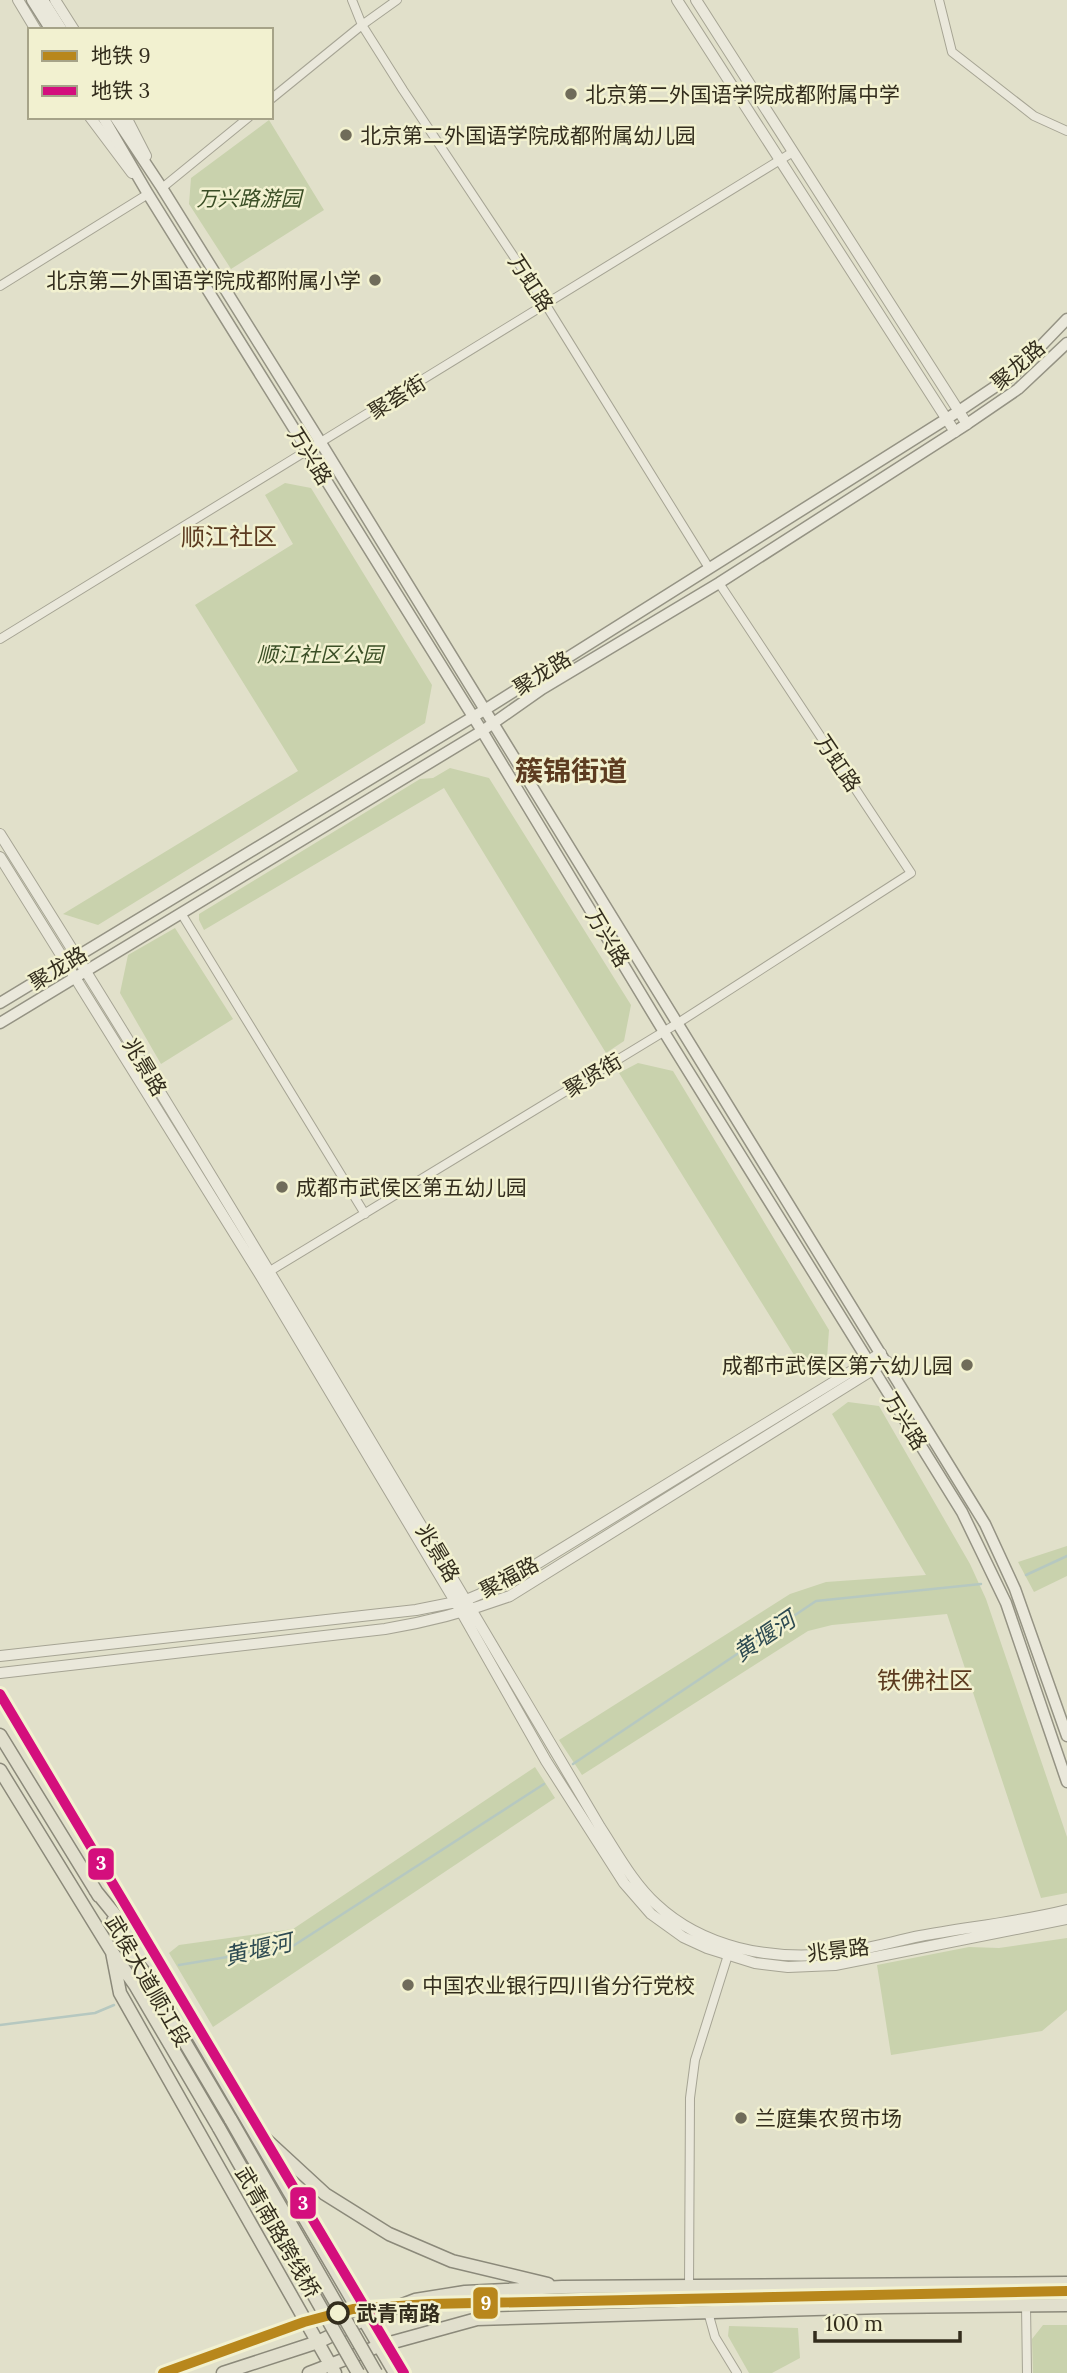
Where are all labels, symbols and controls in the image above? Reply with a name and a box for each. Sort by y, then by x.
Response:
legend [28,28,273,119]
text: 地铁 9 [91,42,151,69]
text: 地铁 3 [91,77,150,104]
place label: 北京第二外国语学院成都附属中学 [585,81,900,108]
marker: 北京第二外国语学院成都附属中学 [563,86,579,102]
place label: 北京第二外国语学院成都附属幼儿园 [360,122,696,149]
marker: 北京第二外国语学院成都附属幼儿园 [338,127,354,143]
park label: 万兴路游园 [197,185,304,212]
street label: 万虹路 [503,249,559,317]
place label: 北京第二外国语学院成都附属小学 [46,267,361,294]
marker: 北京第二外国语学院成都附属小学 [367,272,383,288]
street label: 聚龙路 [985,334,1051,396]
street label: 聚荟街 [363,369,431,425]
street label: 万兴路 [282,422,338,490]
district label: 顺江社区 [181,521,277,552]
park label: 顺江社区公园 [257,641,386,668]
street label: 聚龙路 [508,645,576,701]
street label: 万虹路 [809,729,867,797]
district label: 簇锦街道 [515,753,627,789]
street label: 万兴路 [580,904,636,972]
street label: 聚龙路 [24,940,92,996]
street label: 兆景路 [117,1033,173,1101]
street label: 聚贤街 [559,1047,627,1103]
place label: 成都市武侯区第五幼儿园 [296,1174,527,1201]
marker: 成都市武侯区第五幼儿园 [274,1179,290,1195]
place label: 成都市武侯区第六幼儿园 [722,1352,953,1379]
marker: 成都市武侯区第六幼儿园 [959,1357,975,1373]
street label: 万兴路 [877,1387,933,1455]
street label: 兆景路 [410,1519,466,1587]
street label: 聚福路 [475,1550,543,1604]
water label: 黄堰河 [727,1602,804,1667]
district label: 铁佛社区 [877,1665,973,1696]
line badge: 3 [87,1847,115,1881]
text: 3 [96,1851,106,1875]
street label: 武侯大道顺江段 [100,1911,196,2051]
water label: 黄堰河 [221,1926,299,1971]
street label: 兆景路 [805,1933,871,1967]
place label: 中国农业银行四川省分行党校 [422,1972,695,1999]
marker: 中国农业银行四川省分行党校 [400,1977,416,1993]
place label: 兰庭集农贸市场 [755,2105,902,2132]
marker: 兰庭集农贸市场 [733,2110,749,2126]
street label: 武青南路跨线桥 [230,2162,326,2302]
line badge: 3 [289,2186,317,2220]
text: 3 [298,2191,308,2215]
line badge: 9 [472,2286,499,2320]
text: 9 [481,2291,492,2315]
place label: 武青南路 [356,2300,440,2327]
scale bar [815,2300,960,2344]
marker: 武青南路 [327,2302,349,2324]
text: 100 m [825,2310,883,2337]

